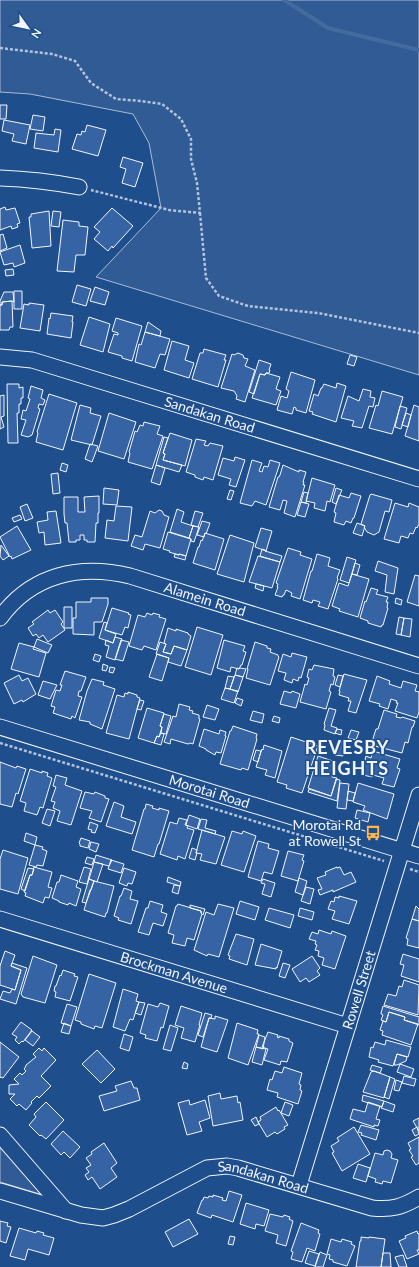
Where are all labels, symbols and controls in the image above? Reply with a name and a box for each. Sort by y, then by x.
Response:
north arrow [8,8,48,48]
text: N [29,27,45,41]
street label: Sandakan Road [163,392,257,436]
street label: Alamein Road [162,578,248,620]
district label: REVESBY HEIGHTS [305,736,389,779]
street label: Morotai Road [167,771,252,811]
place label: Morotai Rd at Rowell St [289,816,361,849]
bus stop icon: Morotai Rd at Rowell St [364,824,382,842]
street label: Brockman Avenue [118,948,230,996]
street label: Rowell Street [338,948,379,1031]
street label: Sandakan Road [217,1157,311,1197]

